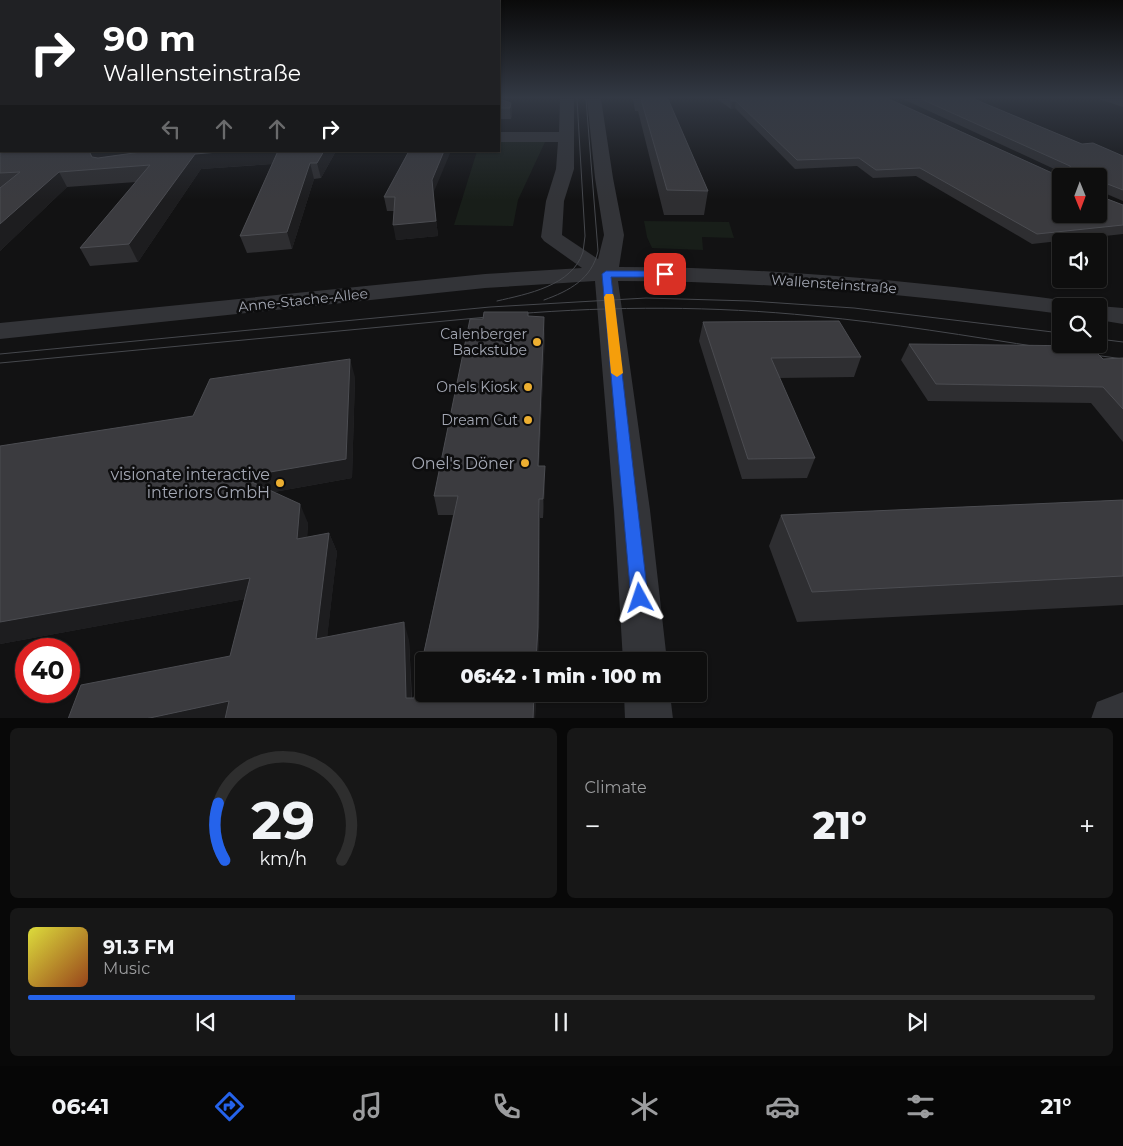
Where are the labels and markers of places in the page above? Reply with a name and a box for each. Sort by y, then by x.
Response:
pin [644,253,686,295]
place label: Calenberger Backstube [440,325,527,359]
marker: Calenberger Backstube [531,336,543,348]
place label: Onels Kiosk [436,378,519,396]
marker: Onels Kiosk [522,381,534,393]
place label: Dream Cut [441,411,518,429]
marker: Dream Cut [522,414,534,426]
place label: Onel's Döner [411,454,515,473]
marker: Onel's Döner [519,457,531,469]
place label: visionate interactive interiors GmbH [110,465,270,502]
marker: visionate interactive interiors GmbH [274,477,286,489]

